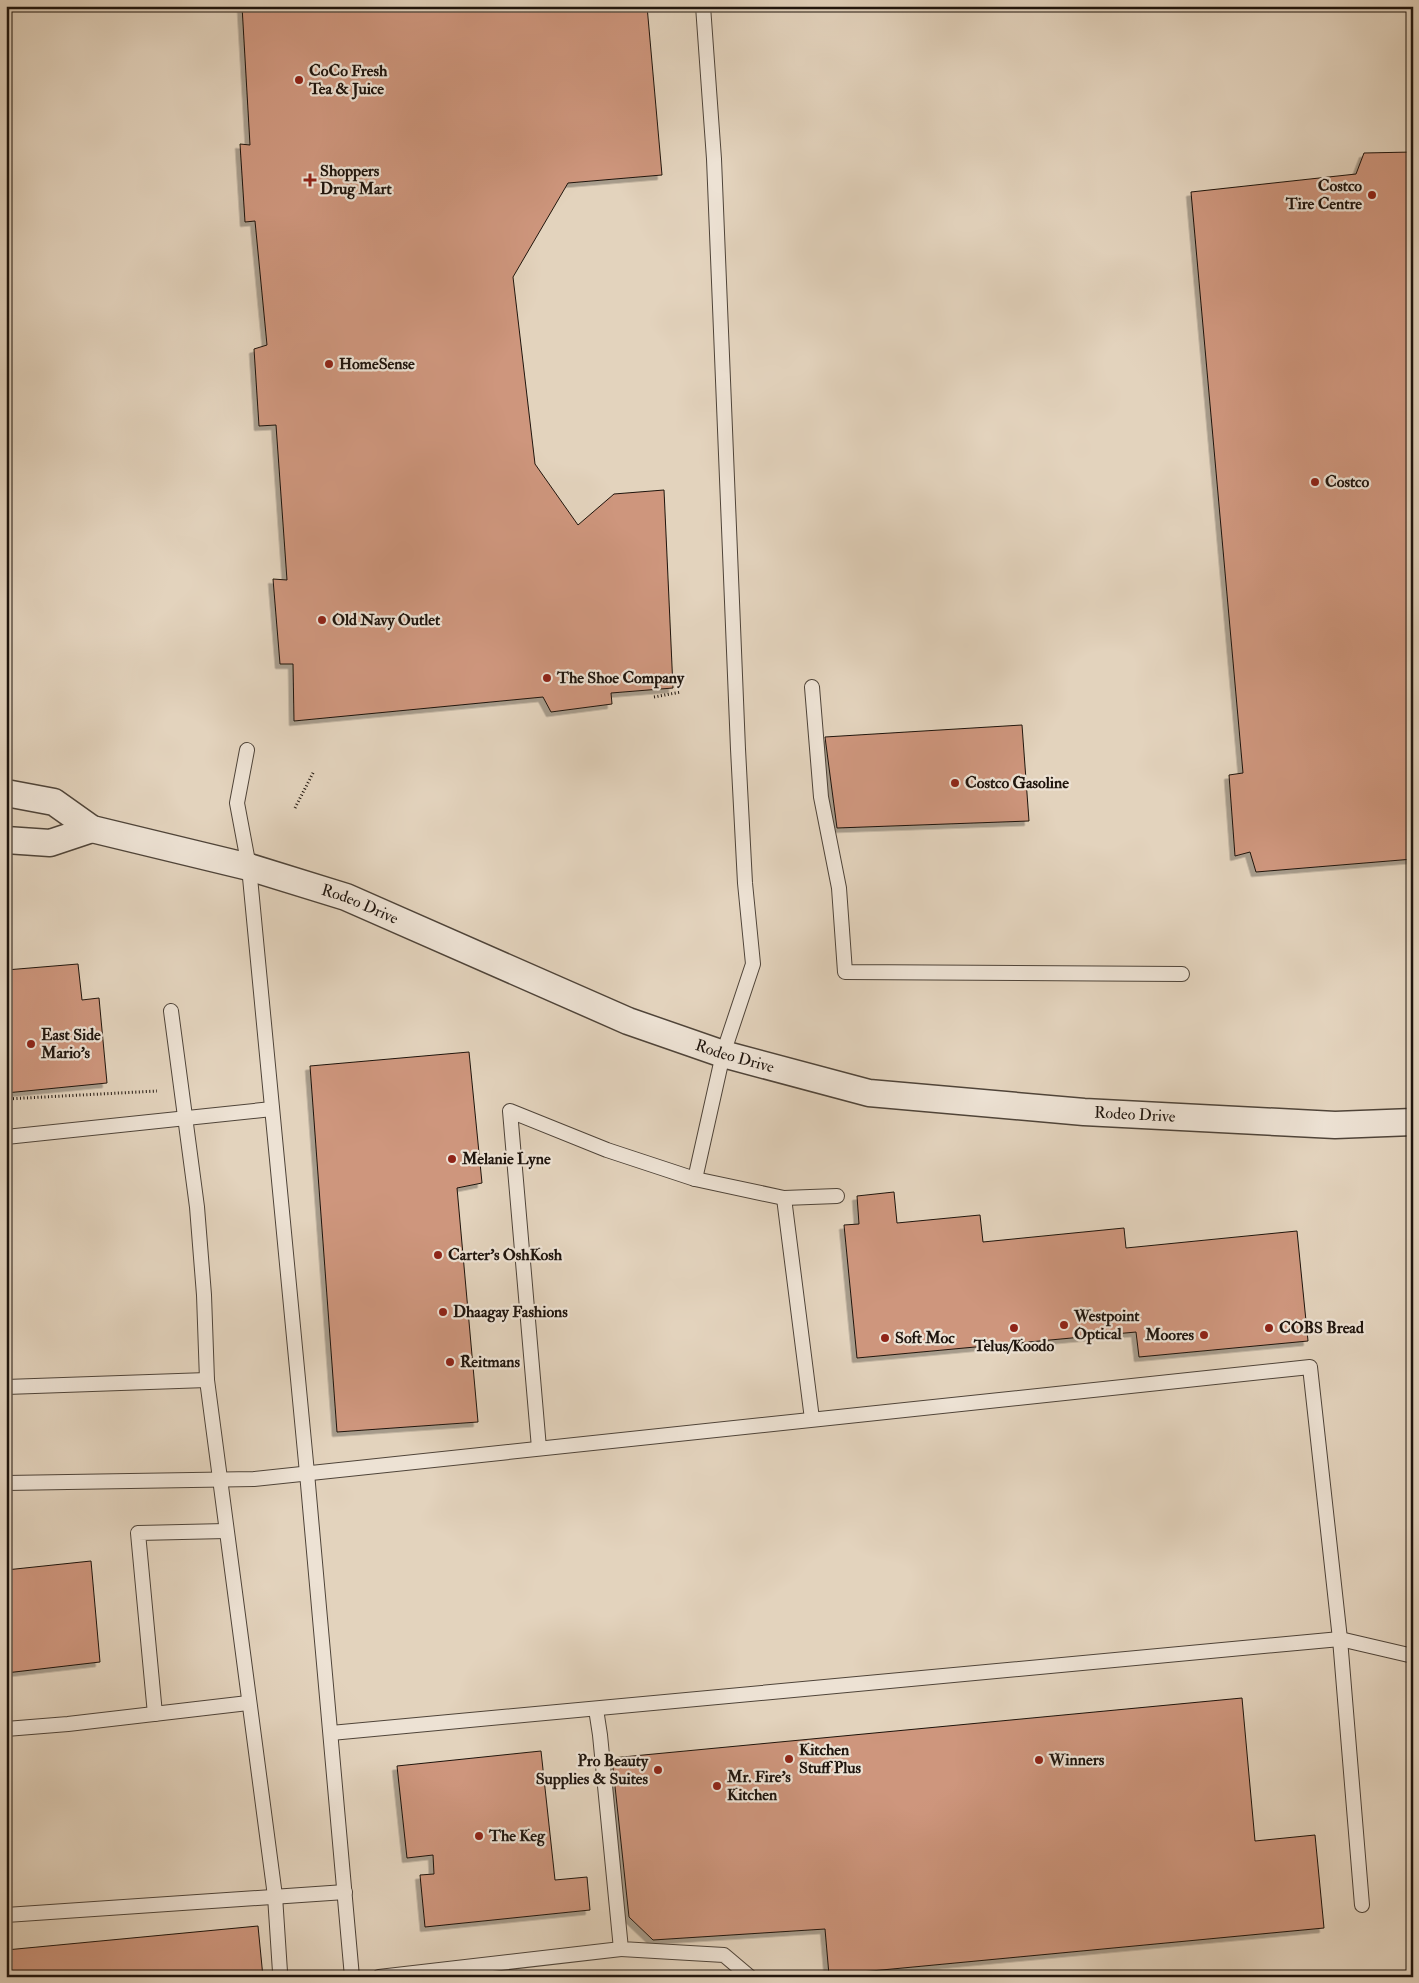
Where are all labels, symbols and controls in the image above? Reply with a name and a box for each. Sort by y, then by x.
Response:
place label: CoCo Fresh Tea & Juice [308,61,388,100]
marker: CoCo Fresh Tea & Juice [293,74,305,86]
place label: Shoppers Drug Mart [320,161,392,200]
marker: Shoppers Drug Mart [304,174,316,186]
place label: Costco Tire Centre [1285,176,1362,214]
marker: Costco Tire Centre [1366,189,1378,201]
place label: HomeSense [339,354,415,374]
marker: HomeSense [323,358,335,370]
place label: Costco [1325,472,1369,492]
marker: Costco [1309,476,1321,488]
place label: Old Navy Outlet [332,610,441,631]
marker: Old Navy Outlet [316,614,328,626]
place label: The Shoe Company [556,668,685,689]
marker: The Shoe Company [541,672,553,684]
place label: Costco Gasoline [965,773,1069,793]
marker: Costco Gasoline [949,777,961,789]
street label: Rodeo Drive [319,880,402,929]
place label: East Side Mario's [40,1025,101,1063]
street label: Rodeo Drive [693,1035,777,1077]
marker: East Side Mario's [25,1038,37,1050]
street label: Rodeo Drive [1094,1103,1176,1127]
place label: Melanie Lyne [461,1149,551,1170]
marker: Melanie Lyne [446,1153,458,1165]
place label: Carter's OshKosh [448,1245,563,1265]
marker: Carter's OshKosh [432,1249,444,1261]
place label: Dhaagay Fashions [453,1302,568,1323]
marker: Dhaagay Fashions [437,1306,449,1318]
place label: Westpoint Optical [1073,1306,1140,1345]
place label: COBS Bread [1279,1318,1364,1338]
marker: Westpoint Optical [1058,1319,1070,1331]
marker: Telus/Koodo [1008,1322,1020,1334]
marker: COBS Bread [1263,1322,1275,1334]
place label: Moores [1144,1325,1195,1345]
place label: Soft Moc [895,1328,955,1348]
marker: Moores [1198,1329,1210,1341]
marker: Soft Moc [879,1332,891,1344]
place label: Telus/Koodo [973,1336,1054,1356]
place label: Reitmans [460,1352,521,1372]
marker: Reitmans [444,1356,456,1368]
place label: Kitchen Stuff Plus [799,1740,862,1778]
place label: Winners [1048,1750,1105,1770]
place label: Pro Beauty Supplies & Suites [536,1751,649,1790]
marker: Kitchen Stuff Plus [783,1753,795,1765]
marker: Winners [1033,1754,1045,1766]
marker: Pro Beauty Supplies & Suites [652,1764,664,1776]
place label: Mr. Fire’s Kitchen [726,1767,791,1805]
marker: Mr. Fire’s Kitchen [711,1780,723,1792]
place label: The Keg [488,1826,546,1847]
marker: The Keg [473,1830,485,1842]

